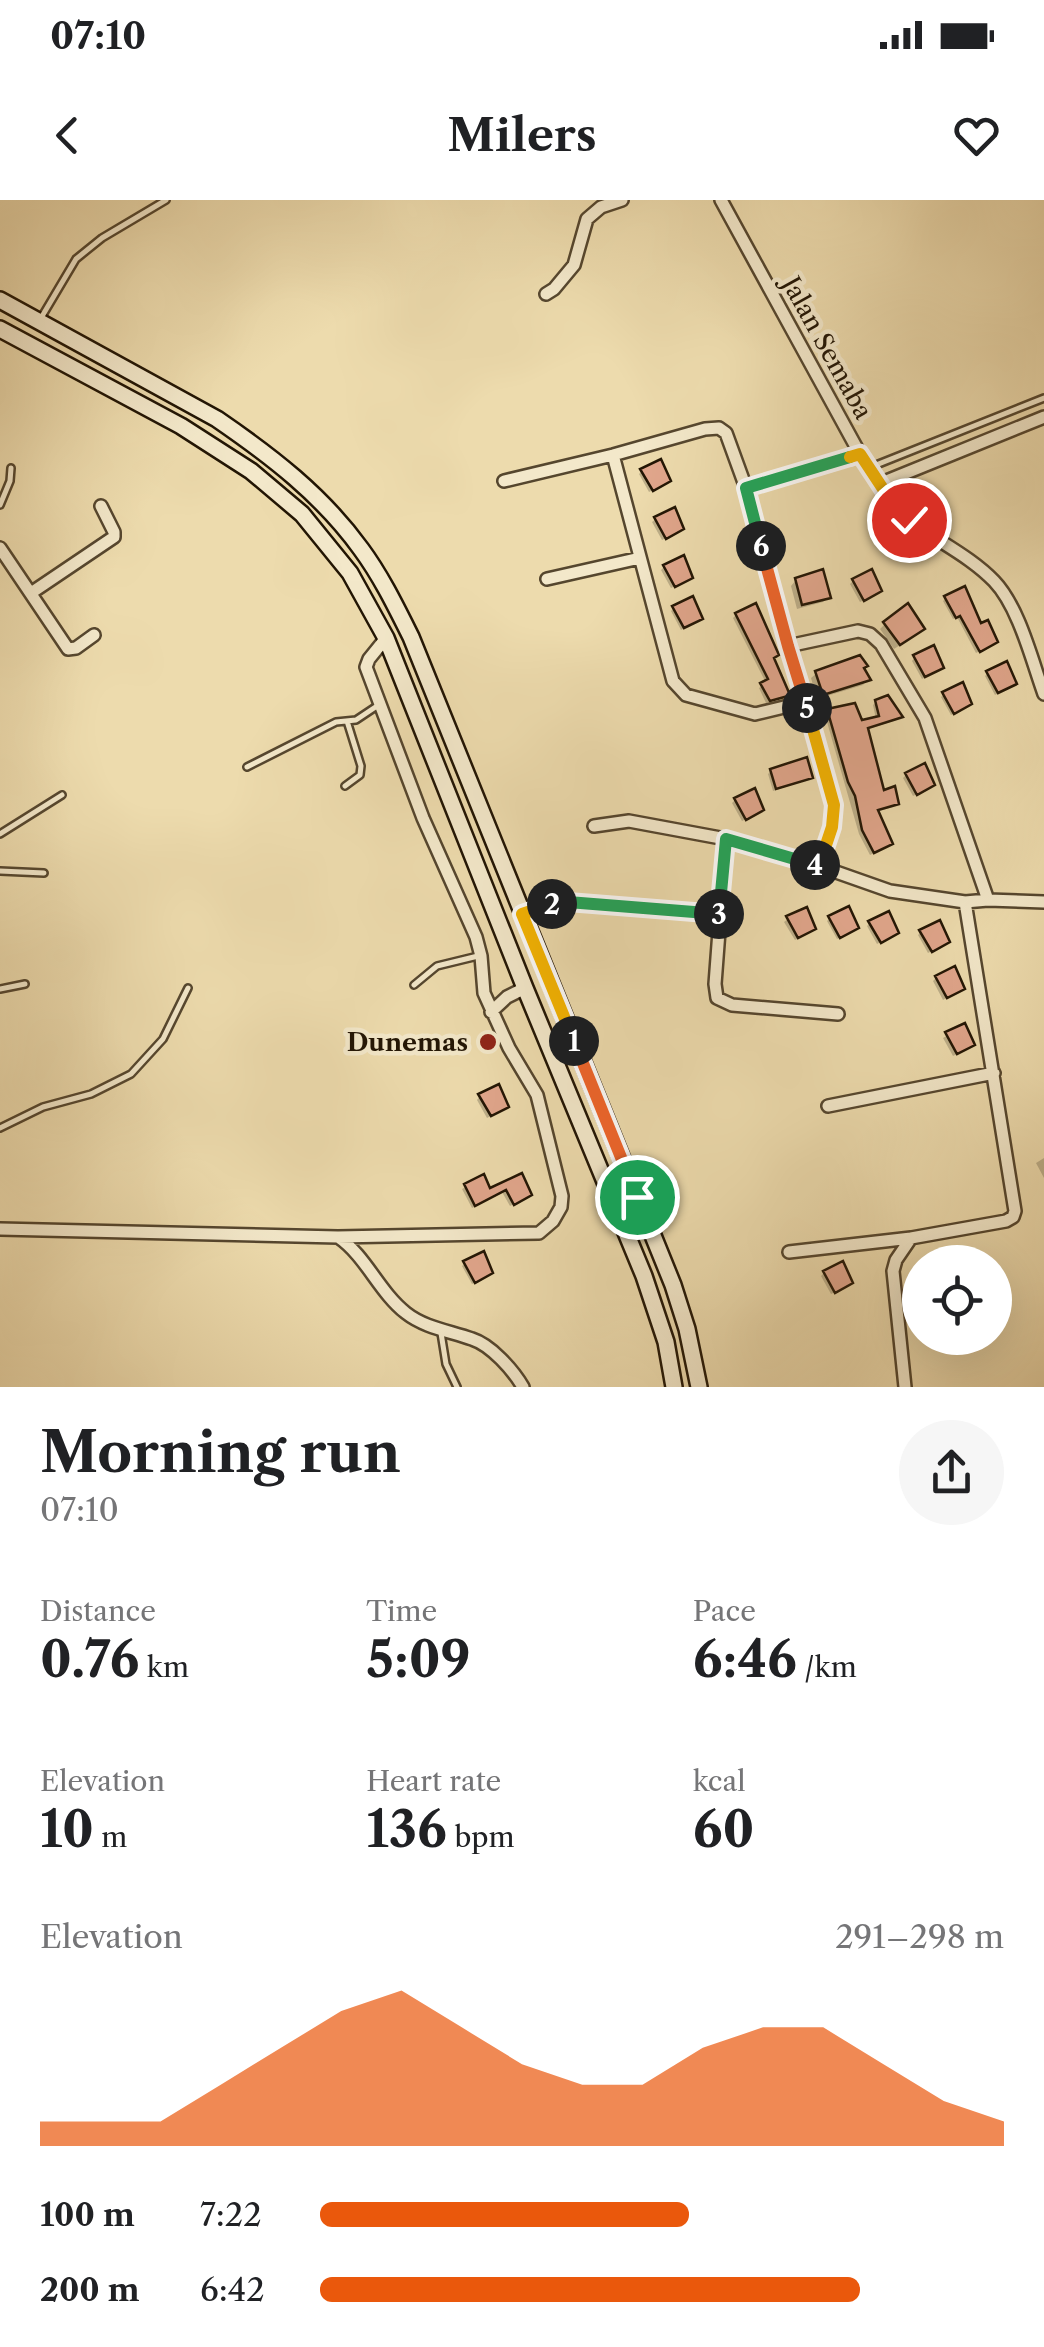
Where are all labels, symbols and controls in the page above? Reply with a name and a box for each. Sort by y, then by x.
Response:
text: 07:10 [50,12,146,59]
text: Milers [447,107,597,163]
icon: back [40,108,95,163]
icon: heart [949,108,1004,163]
street label: Jalan Semaba [773,268,879,425]
pin [867,478,952,563]
icon: check [882,493,937,548]
pin: 6 [736,521,786,571]
text: 6 [753,529,769,563]
pin: 5 [782,683,832,733]
text: 5 [799,691,815,725]
pin: 4 [790,840,840,890]
text: 4 [807,848,823,882]
pin: 2 [527,879,577,929]
text: 2 [544,887,560,921]
pin: 3 [694,889,744,939]
text: 3 [711,897,727,931]
pin: 1 [549,1016,599,1066]
text: 1 [568,1024,580,1058]
place label: Dunemas [347,1027,468,1058]
marker: Dunemas [477,1031,499,1053]
pin [595,1155,680,1240]
icon: arrive [610,1170,665,1225]
map controls [902,1245,1012,1355]
button: locate [902,1245,1012,1355]
text: Morning run [40,1419,401,1486]
button: share [899,1420,1004,1525]
text: 07:10 [40,1490,119,1529]
text: Distance [40,1594,156,1628]
text: Time [366,1594,437,1628]
text: Pace [693,1594,756,1628]
text: 0.76 [40,1628,139,1690]
text: 5:09 [366,1628,470,1690]
text: 6:46 [693,1628,797,1690]
text: km [139,1650,189,1684]
text: /km [797,1650,857,1684]
text: Elevation [40,1764,165,1798]
text: Heart rate [366,1764,501,1798]
text: kcal [693,1764,746,1798]
text: 10 [40,1798,94,1860]
text: 136 [366,1798,447,1860]
text: 60 [693,1798,754,1860]
text: m [94,1820,127,1854]
text: bpm [447,1820,515,1854]
text: Elevation [40,1917,183,1956]
text: 291–298 m [835,1917,1004,1956]
text: 100 m [40,2195,135,2234]
text: 7:22 [200,2195,262,2234]
text: 200 m [40,2270,140,2309]
text: 6:42 [200,2270,265,2309]

